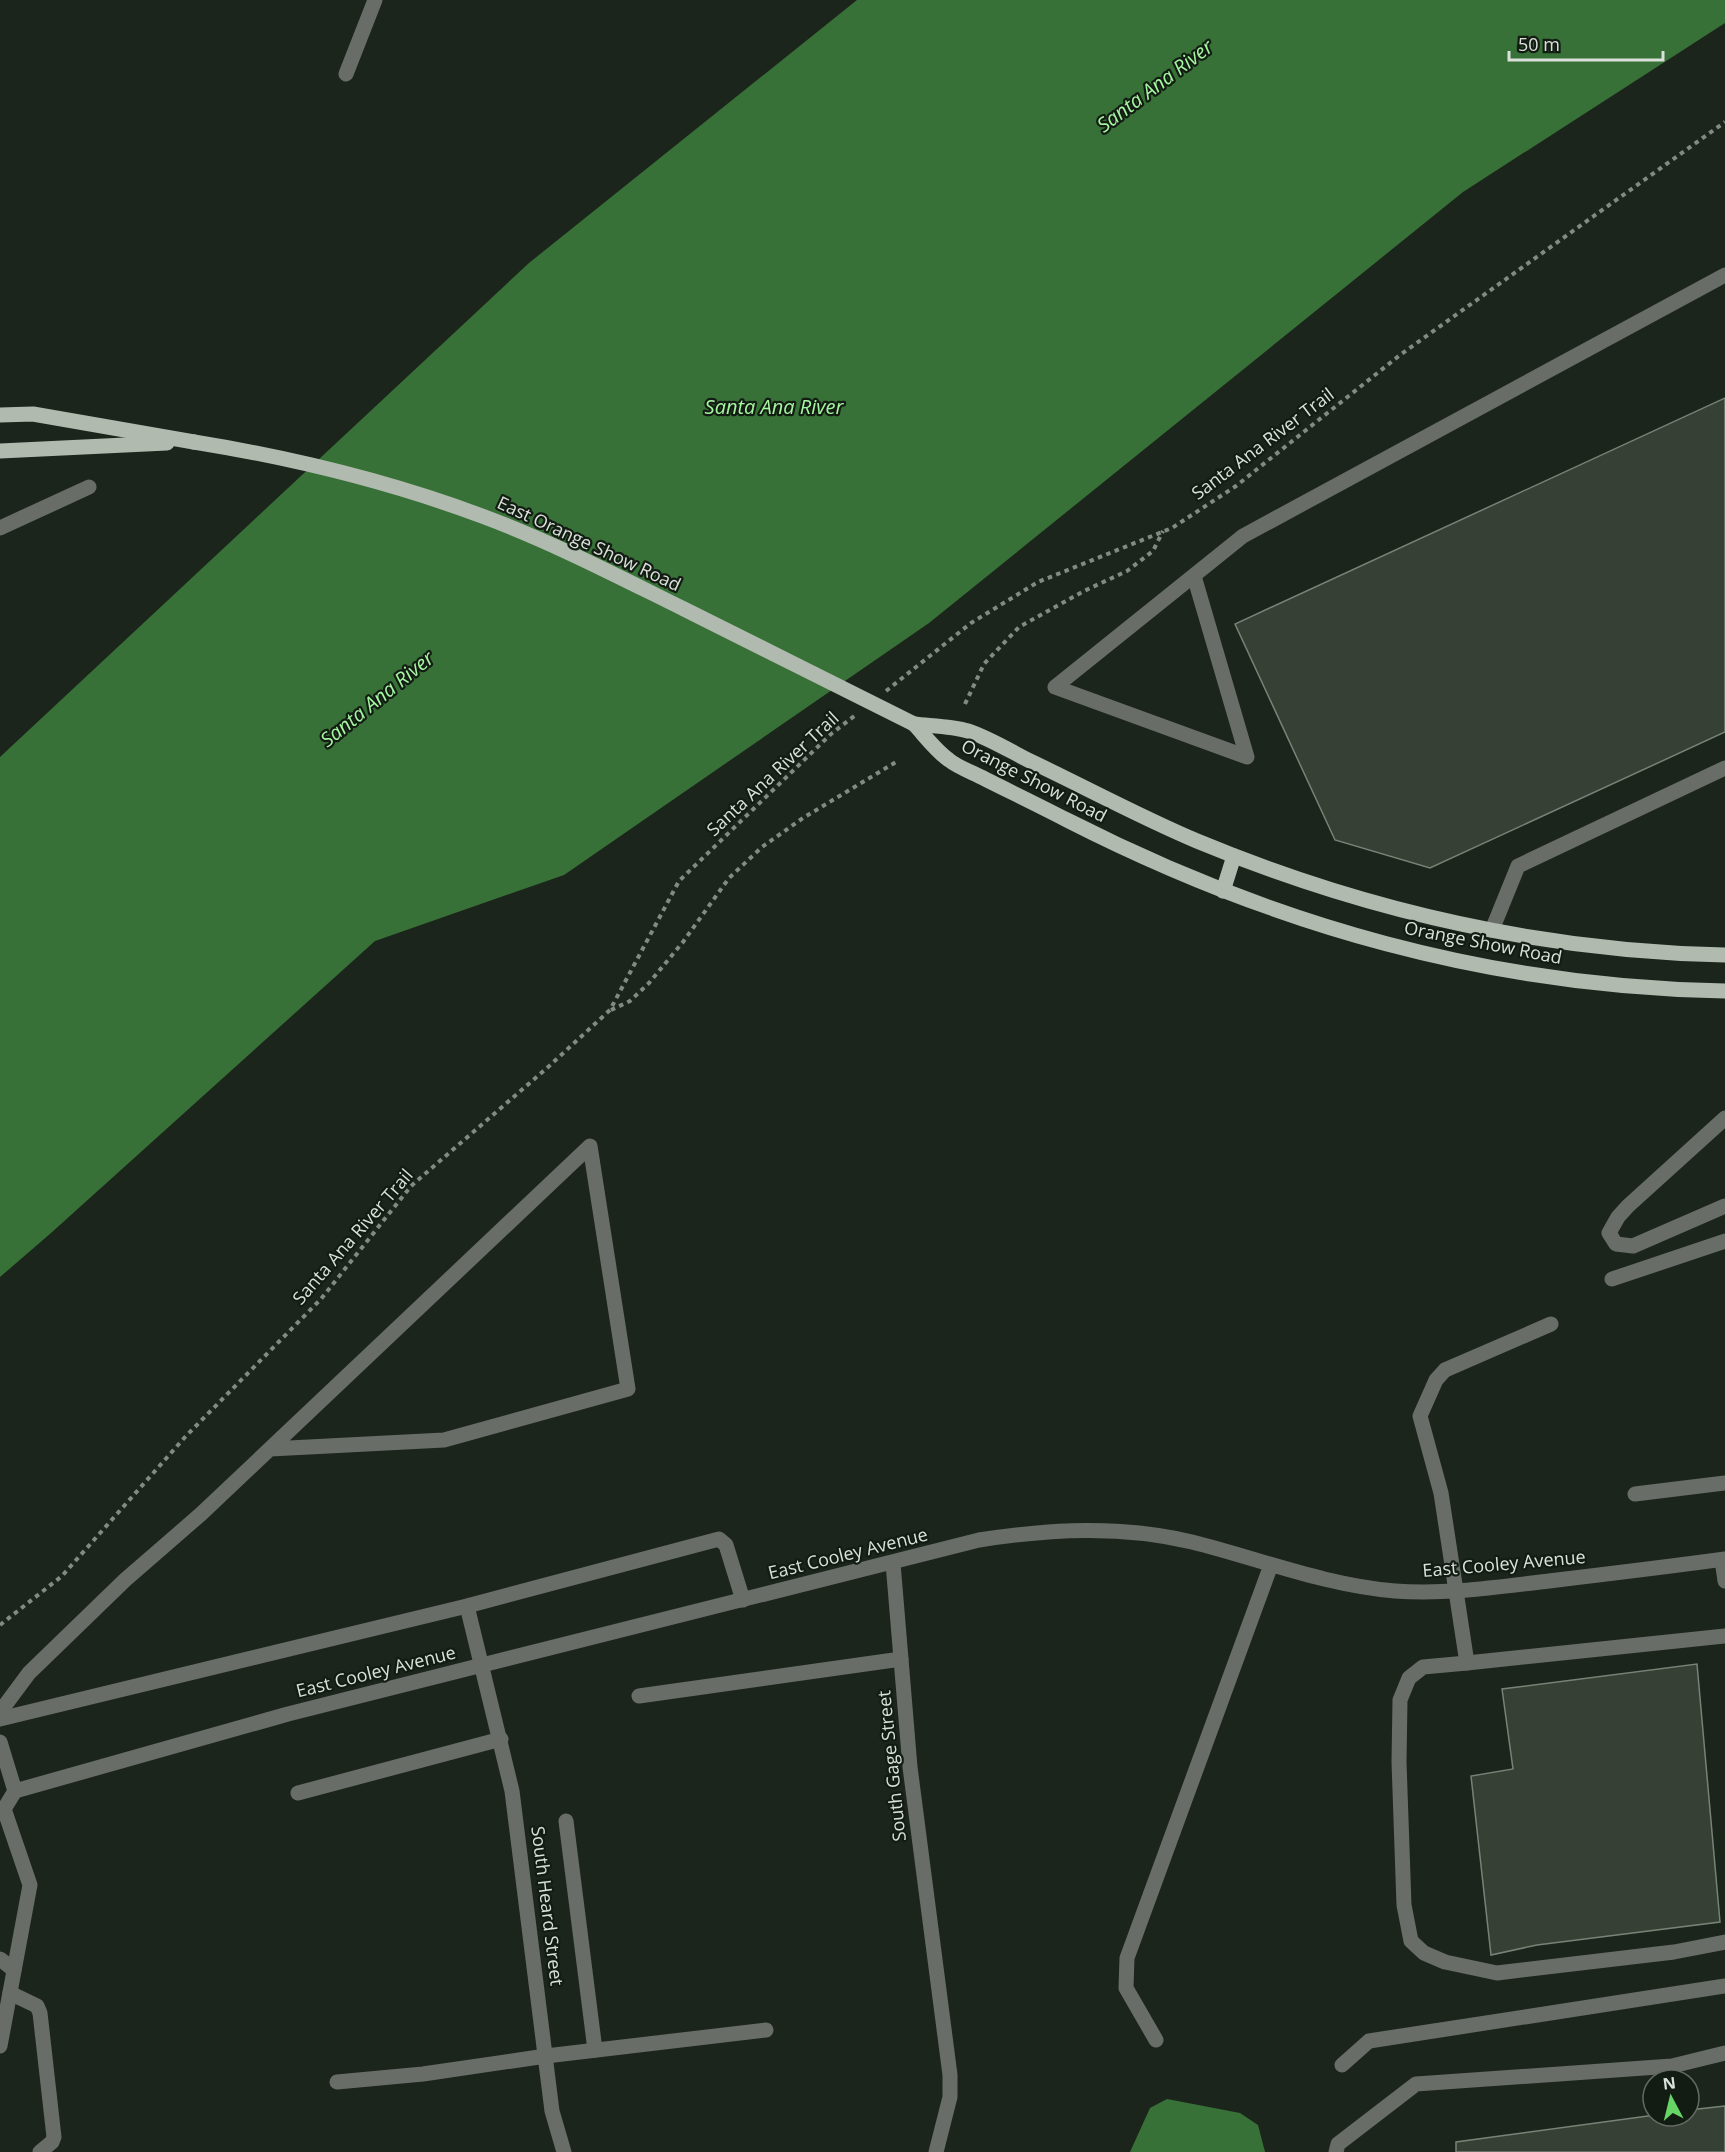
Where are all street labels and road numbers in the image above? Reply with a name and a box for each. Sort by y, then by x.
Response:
street label: Santa Ana River Trail [1186,382,1338,505]
street label: East Orange Show Road [494,490,685,596]
street label: Santa Ana River Trail [701,706,843,841]
street label: Orange Show Road [958,733,1111,827]
street label: Orange Show Road [1402,915,1564,969]
street label: Santa Ana River Trail [287,1163,418,1309]
street label: East Cooley Avenue [765,1522,930,1584]
street label: East Cooley Avenue [1421,1544,1586,1582]
street label: East Cooley Avenue [293,1640,458,1702]
street label: South Gage Street [871,1689,911,1843]
street label: South Heard Street [526,1825,570,1987]

